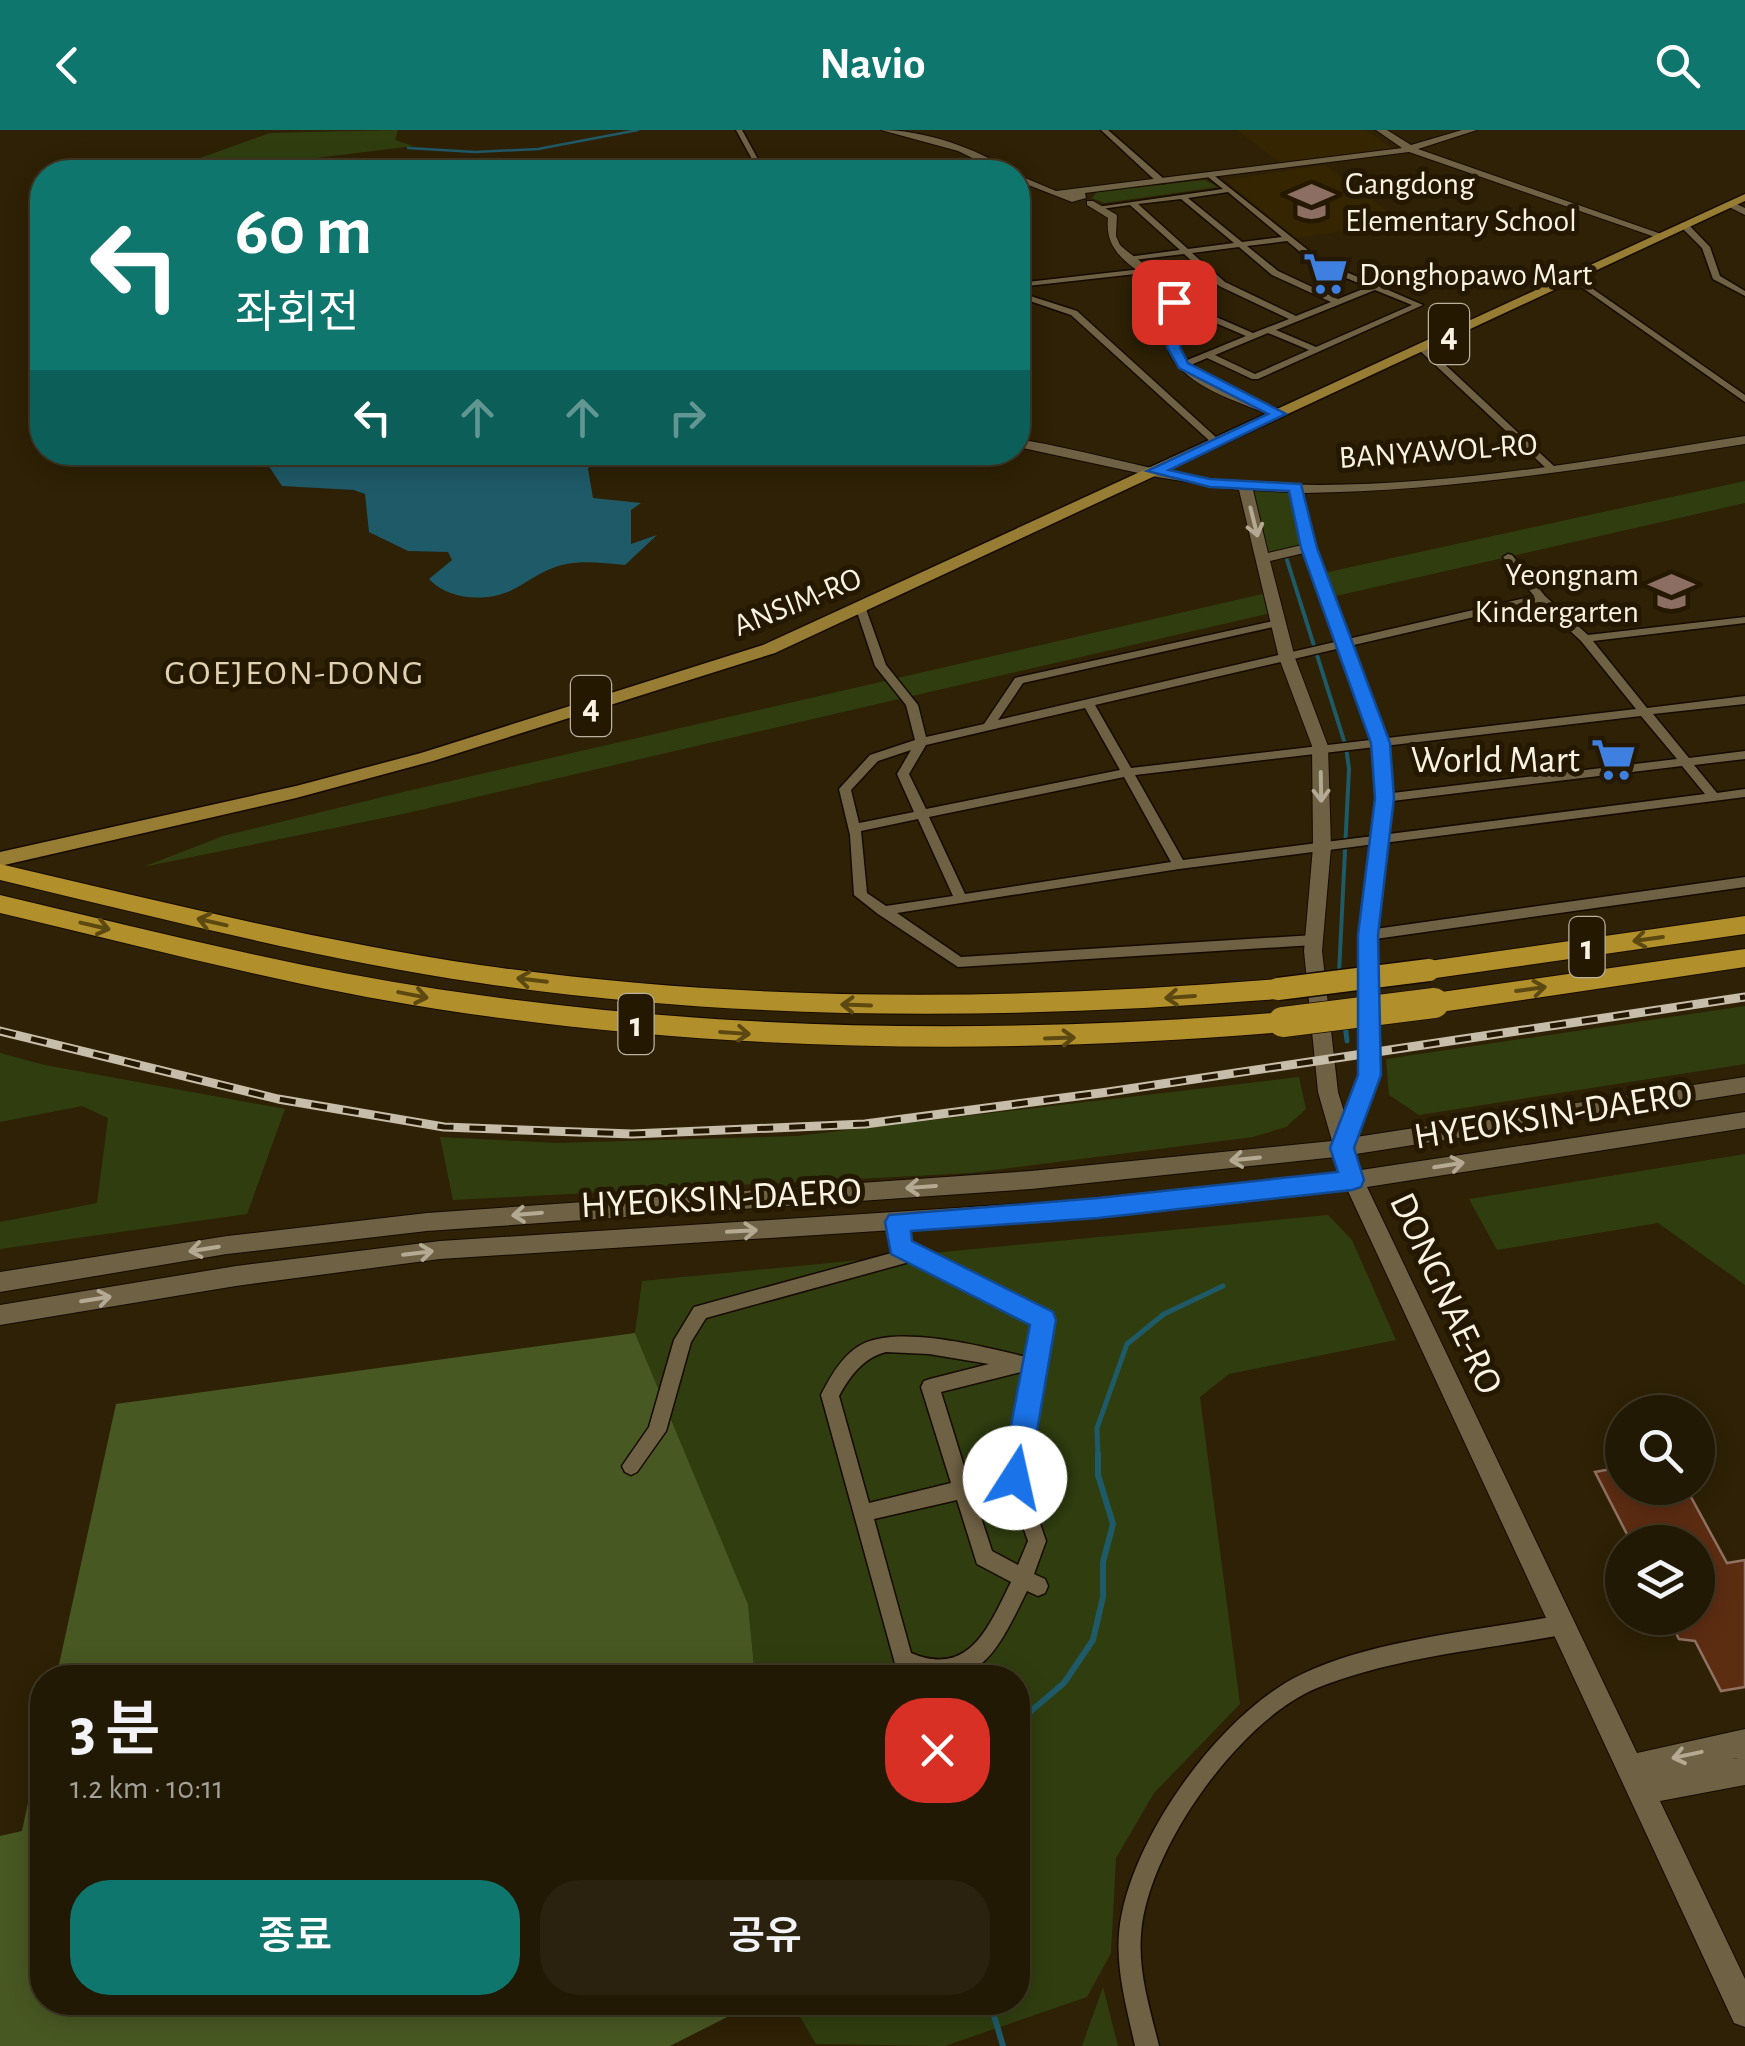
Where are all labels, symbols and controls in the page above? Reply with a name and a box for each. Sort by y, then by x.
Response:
icon: back [40,38,95,93]
icon: search [1650,38,1705,93]
text: Navio [820,42,925,87]
place label: Gangdong Elementary School [1345,168,1577,237]
school or university icon: Gangdong Elementary School [1288,177,1336,225]
text: 60 m [235,197,372,267]
icon: left [70,200,200,330]
supermarket icon: Donghopawo Mart [1302,250,1350,298]
place label: Donghopawo Mart [1359,259,1592,291]
pin [1132,260,1217,345]
icon: arrive [1147,275,1202,330]
text: 좌회전 [235,291,359,336]
road number: 4 [1429,304,1469,364]
icon: left [345,390,400,445]
icon: ahead [450,390,505,445]
icon: ahead [555,390,610,445]
icon: right [660,390,715,445]
street label: BANYAWOL-RO [1338,428,1538,474]
one-way arrow [1245,506,1264,537]
place label: Yeongnam Kindergarten [1475,559,1639,628]
street label: ANSIM-RO [729,562,866,642]
school or university icon: Yeongnam Kindergarten [1648,568,1696,616]
district label: GOEJEON-DONG [164,656,426,691]
road number: 4 [571,676,611,736]
supermarket icon: World Mart [1589,735,1637,783]
place label: World Mart [1411,742,1580,780]
one-way arrow [1311,771,1330,803]
one-way arrow [197,912,229,930]
road number: 1 [1570,917,1604,977]
one-way arrow [78,918,110,936]
one-way arrow [1633,930,1665,948]
one-way arrow [516,971,548,989]
one-way arrow [1514,980,1546,998]
one-way arrow [396,986,428,1005]
one-way arrow [1165,988,1197,1007]
road number: 1 [618,994,654,1054]
one-way arrow [840,995,872,1014]
one-way arrow [719,1024,751,1043]
one-way arrow [1044,1028,1076,1047]
street label: HYEOKSIN-DAERO [1411,1075,1695,1157]
one-way arrow [1229,1150,1262,1169]
one-way arrow [1432,1155,1465,1174]
street label: HYEOKSIN-DAERO [580,1173,863,1225]
one-way arrow [906,1178,938,1197]
street label: DONGNAE-RO [1382,1187,1508,1400]
one-way arrow [512,1205,544,1224]
one-way arrow [726,1221,758,1240]
one-way arrow [189,1240,221,1259]
one-way arrow [401,1243,434,1262]
one-way arrow [80,1289,112,1308]
map controls [1605,1395,1715,1635]
button: search [1605,1395,1715,1505]
position arrow [963,1426,1067,1530]
button: layers [1605,1525,1715,1635]
button: close [885,1698,990,1803]
text: 3 분 [70,1701,160,1761]
one-way arrow [1672,1747,1704,1766]
text: 1.2 km · 10:11 [70,1772,224,1804]
button: 종료 [70,1880,520,1995]
button: 공유 [540,1880,990,1995]

